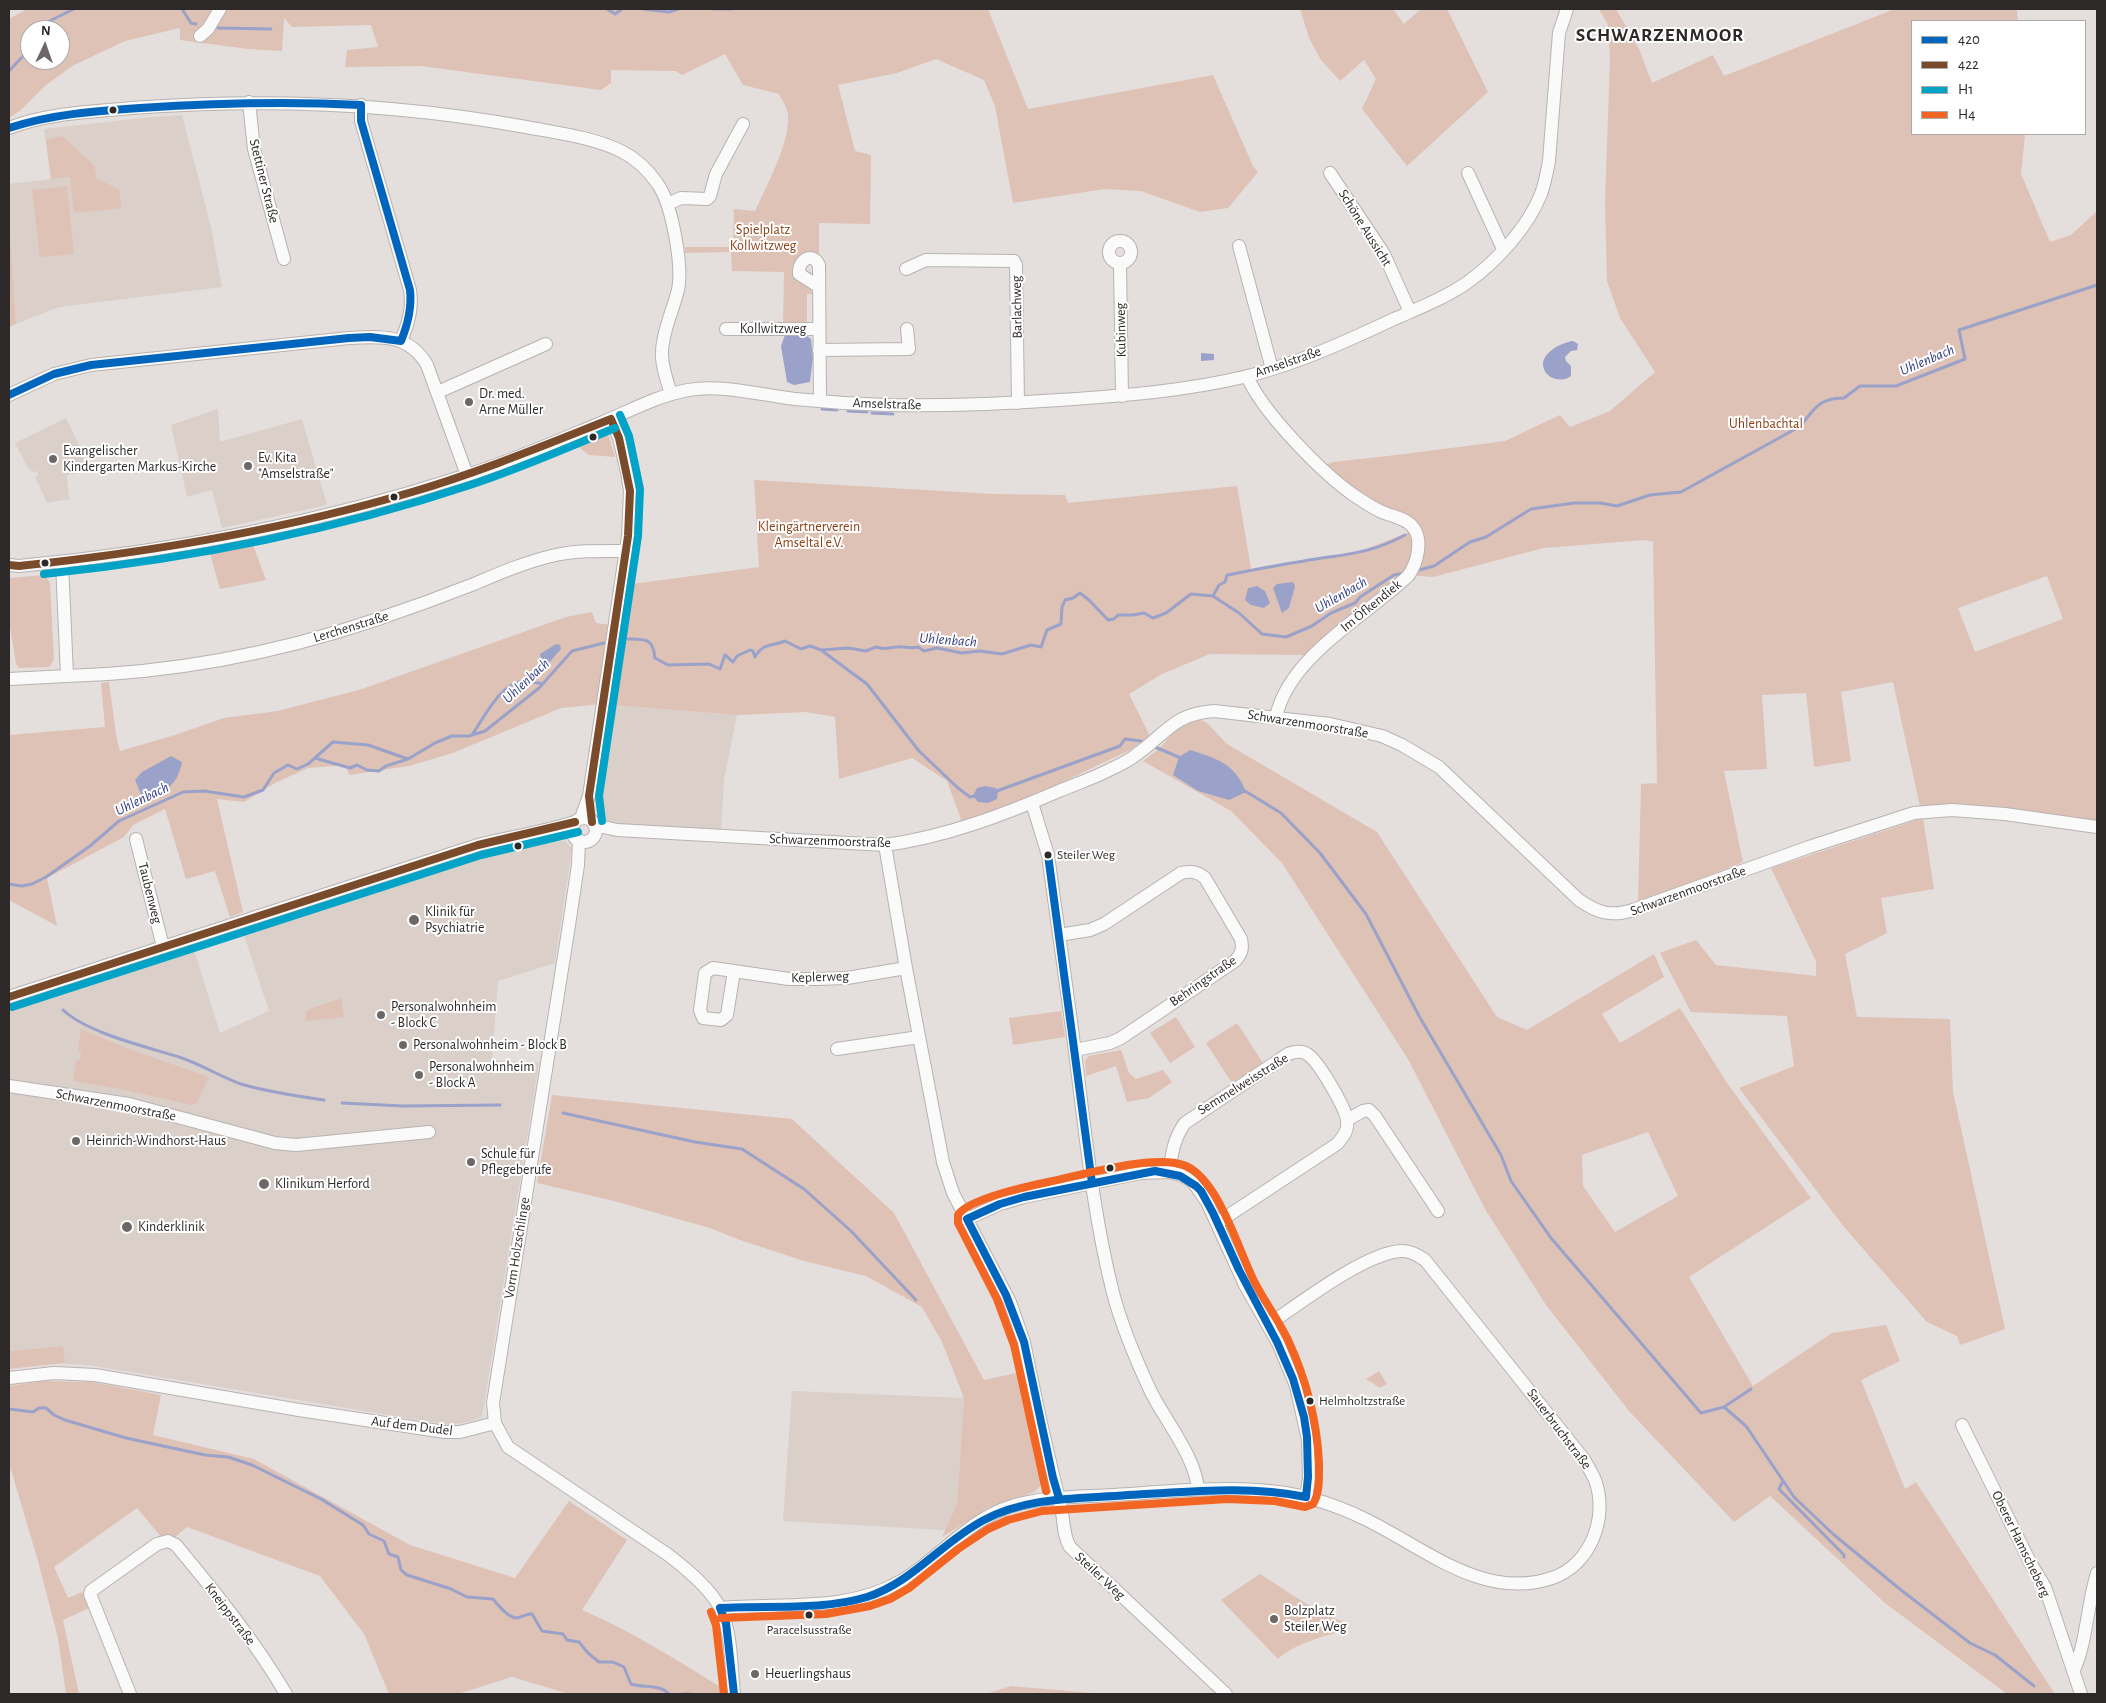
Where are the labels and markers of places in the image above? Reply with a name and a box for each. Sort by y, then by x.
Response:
unlabelled marker [108,105,118,115]
place label: Dr. med. Arne Müller [479,386,543,418]
marker: Dr. med. Arne Müller [463,396,475,408]
unlabelled marker [588,432,598,442]
place label: Evangelischer Kindergarten Markus-Kirche [63,443,216,476]
place label: Ev. Kita "Amselstraße" [258,450,334,482]
marker: Evangelischer Kindergarten Markus-Kirche [47,453,59,465]
marker: Ev. Kita "Amselstraße" [242,460,254,472]
unlabelled marker [389,492,399,502]
unlabelled marker [40,558,50,568]
unlabelled marker [513,841,523,851]
place label: Steiler Weg [1057,847,1115,863]
marker: Steiler Weg [1043,850,1053,860]
place label: Klinik für Psychiatrie [425,904,484,936]
marker: Klinik für Psychiatrie [407,913,421,927]
place label: Personalwohnheim - Block C [391,999,497,1032]
marker: Personalwohnheim - Block C [375,1009,387,1021]
place label: Personalwohnheim - Block B [413,1037,567,1053]
marker: Personalwohnheim - Block B [397,1039,409,1051]
place label: Personalwohnheim - Block A [429,1059,535,1092]
marker: Personalwohnheim - Block A [413,1069,425,1081]
place label: Heinrich-Windhorst-Haus [86,1133,226,1149]
marker: Heinrich-Windhorst-Haus [70,1135,82,1147]
place label: Schule für Pflegeberufe [481,1146,551,1178]
marker: Schule für Pflegeberufe [465,1156,477,1168]
unlabelled marker [1105,1163,1115,1173]
place label: Klinikum Herford [275,1176,370,1192]
marker: Klinikum Herford [257,1177,271,1191]
place label: Kinderklinik [138,1219,205,1235]
marker: Kinderklinik [120,1220,134,1234]
place label: Helmholtzstraße [1319,1393,1405,1409]
marker: Helmholtzstraße [1305,1396,1315,1406]
place label: Bolzplatz Steiler Weg [1284,1603,1346,1635]
marker: Paracelsusstraße [804,1610,814,1620]
marker: Bolzplatz Steiler Weg [1268,1613,1280,1625]
place label: Paracelsusstraße [766,1622,852,1638]
place label: Heuerlingshaus [765,1666,851,1682]
marker: Heuerlingshaus [749,1668,761,1680]

